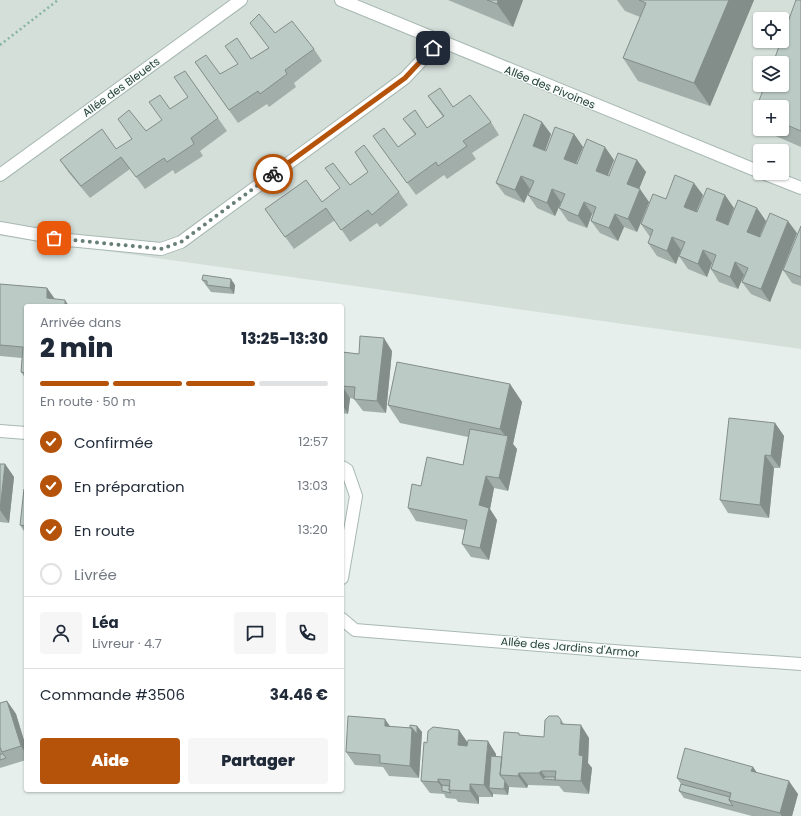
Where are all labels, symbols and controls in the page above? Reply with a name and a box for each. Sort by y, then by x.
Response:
map controls [753,12,789,180]
button: locate [753,12,789,48]
pin [416,31,450,65]
icon: home [422,37,444,59]
street label: Allée des Bleuets [79,53,163,121]
button: layers [753,56,789,92]
street label: Allée des Pivoines [502,61,598,113]
button: + [753,100,789,136]
button: − [753,144,789,180]
courier [253,154,293,194]
icon: bike [262,163,284,185]
pin [37,221,71,255]
icon: bag [43,227,65,249]
text: Arrivée dans [40,313,121,332]
text: 13:25–13:30 [241,328,328,349]
text: 2 min [40,330,113,366]
text: En route · 50 m [40,392,136,411]
icon: check [40,431,62,453]
text: Confirmée [74,432,153,453]
text: 12:57 [298,432,328,451]
icon: check [40,475,62,497]
text: En préparation [74,476,185,497]
text: 13:03 [298,476,328,495]
icon: check [40,519,62,541]
text: En route [74,520,135,541]
text: 13:20 [298,520,328,539]
text: Livrée [74,564,117,585]
button: person [40,612,82,654]
text: Léa [92,612,119,633]
button: chat [234,612,276,654]
button: phone [286,612,328,654]
street label: Allée des Jardins d'Armor [500,633,640,661]
text: Livreur · 4.7 [92,634,162,653]
text: Commande #3506 [40,684,185,705]
text: 34.46 € [270,684,328,705]
button: Aide [40,738,180,784]
button: Partager [188,738,328,784]

